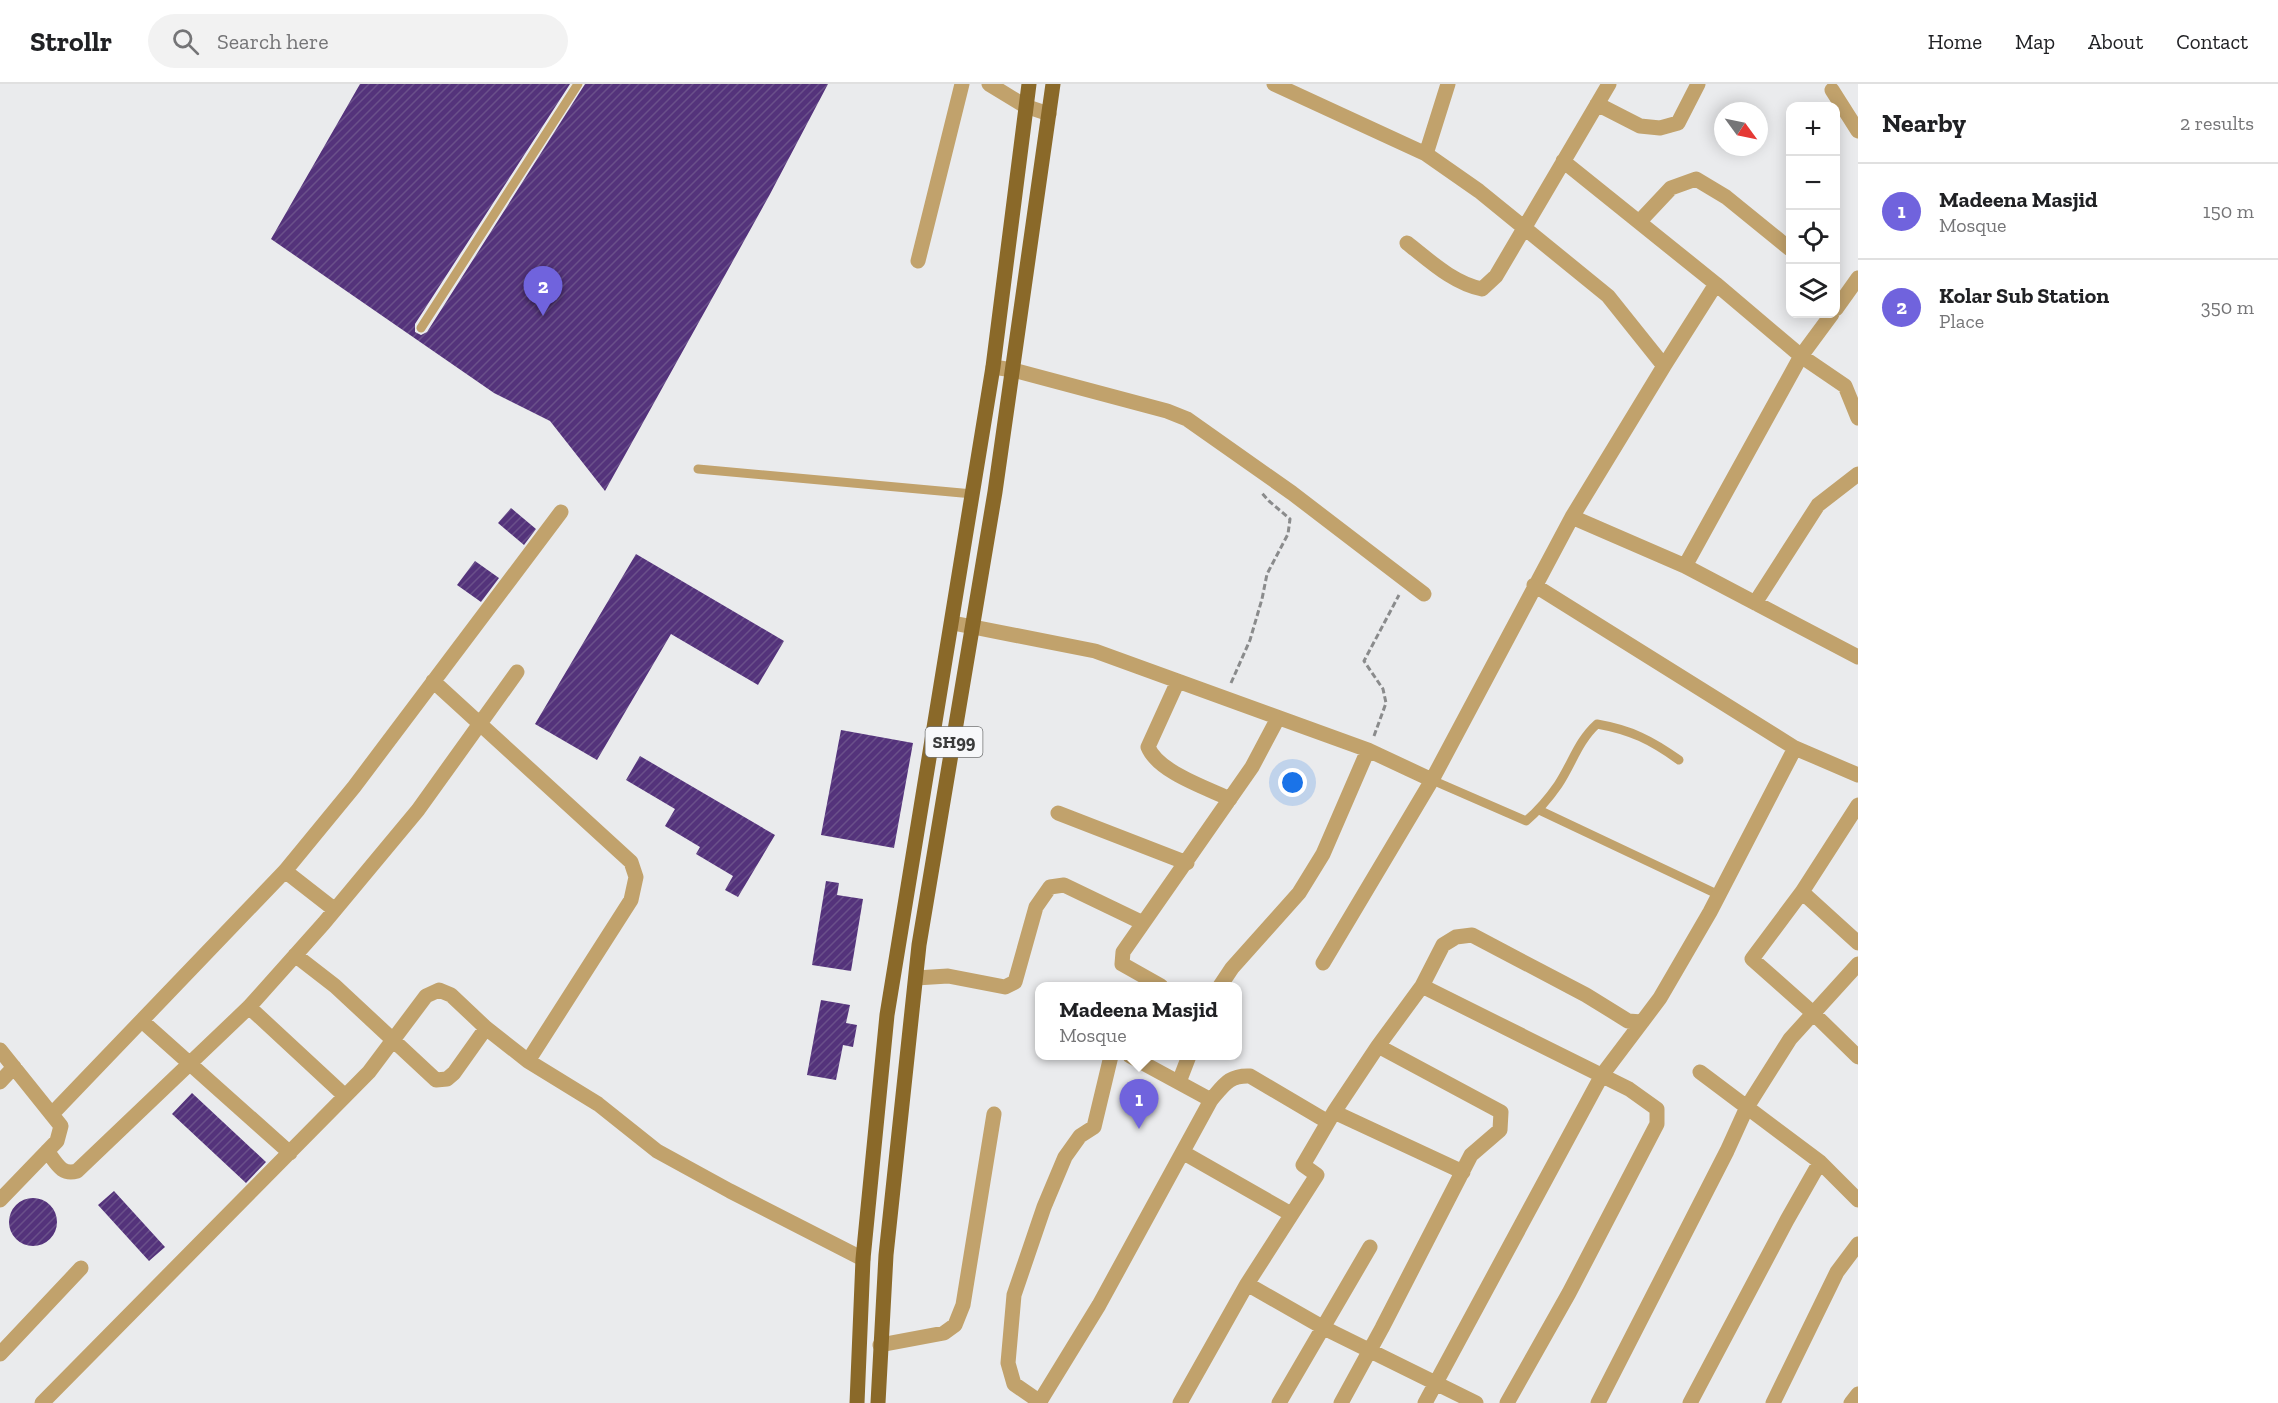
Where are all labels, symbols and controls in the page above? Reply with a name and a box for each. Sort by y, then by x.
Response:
search box [148,14,568,68]
text: Strollr [30,25,112,58]
icon: search [169,25,202,58]
text: Search here [217,28,328,55]
text: Home [1928,29,1982,54]
text: Map [2015,29,2055,54]
text: About [2088,29,2143,54]
text: Contact [2176,29,2248,54]
north arrow [1714,102,1768,156]
map controls [1786,102,1840,318]
button: + [1786,102,1840,156]
text: Nearby [1882,107,1966,139]
text: 2 results [2180,111,2254,135]
button: − [1786,156,1840,210]
text: Madeena Masjid [1939,186,2098,213]
text: 1 [1897,199,1906,223]
text: 150 m [2203,199,2254,223]
button: locate [1786,210,1840,264]
text: Mosque [1939,213,2007,237]
button: layers [1786,264,1840,318]
pin: 2 [524,266,562,316]
text: Kolar Sub Station [1939,282,2109,309]
text: 2 [1896,295,1907,319]
text: 350 m [2201,295,2254,319]
text: Place [1939,309,1984,333]
road number: SH99 [926,727,982,757]
your location [1278,768,1307,797]
popup [1035,982,1242,1060]
text: Madeena Masjid [1059,996,1218,1023]
text: Mosque [1059,1023,1127,1047]
pin: 1 [1120,1080,1158,1129]

